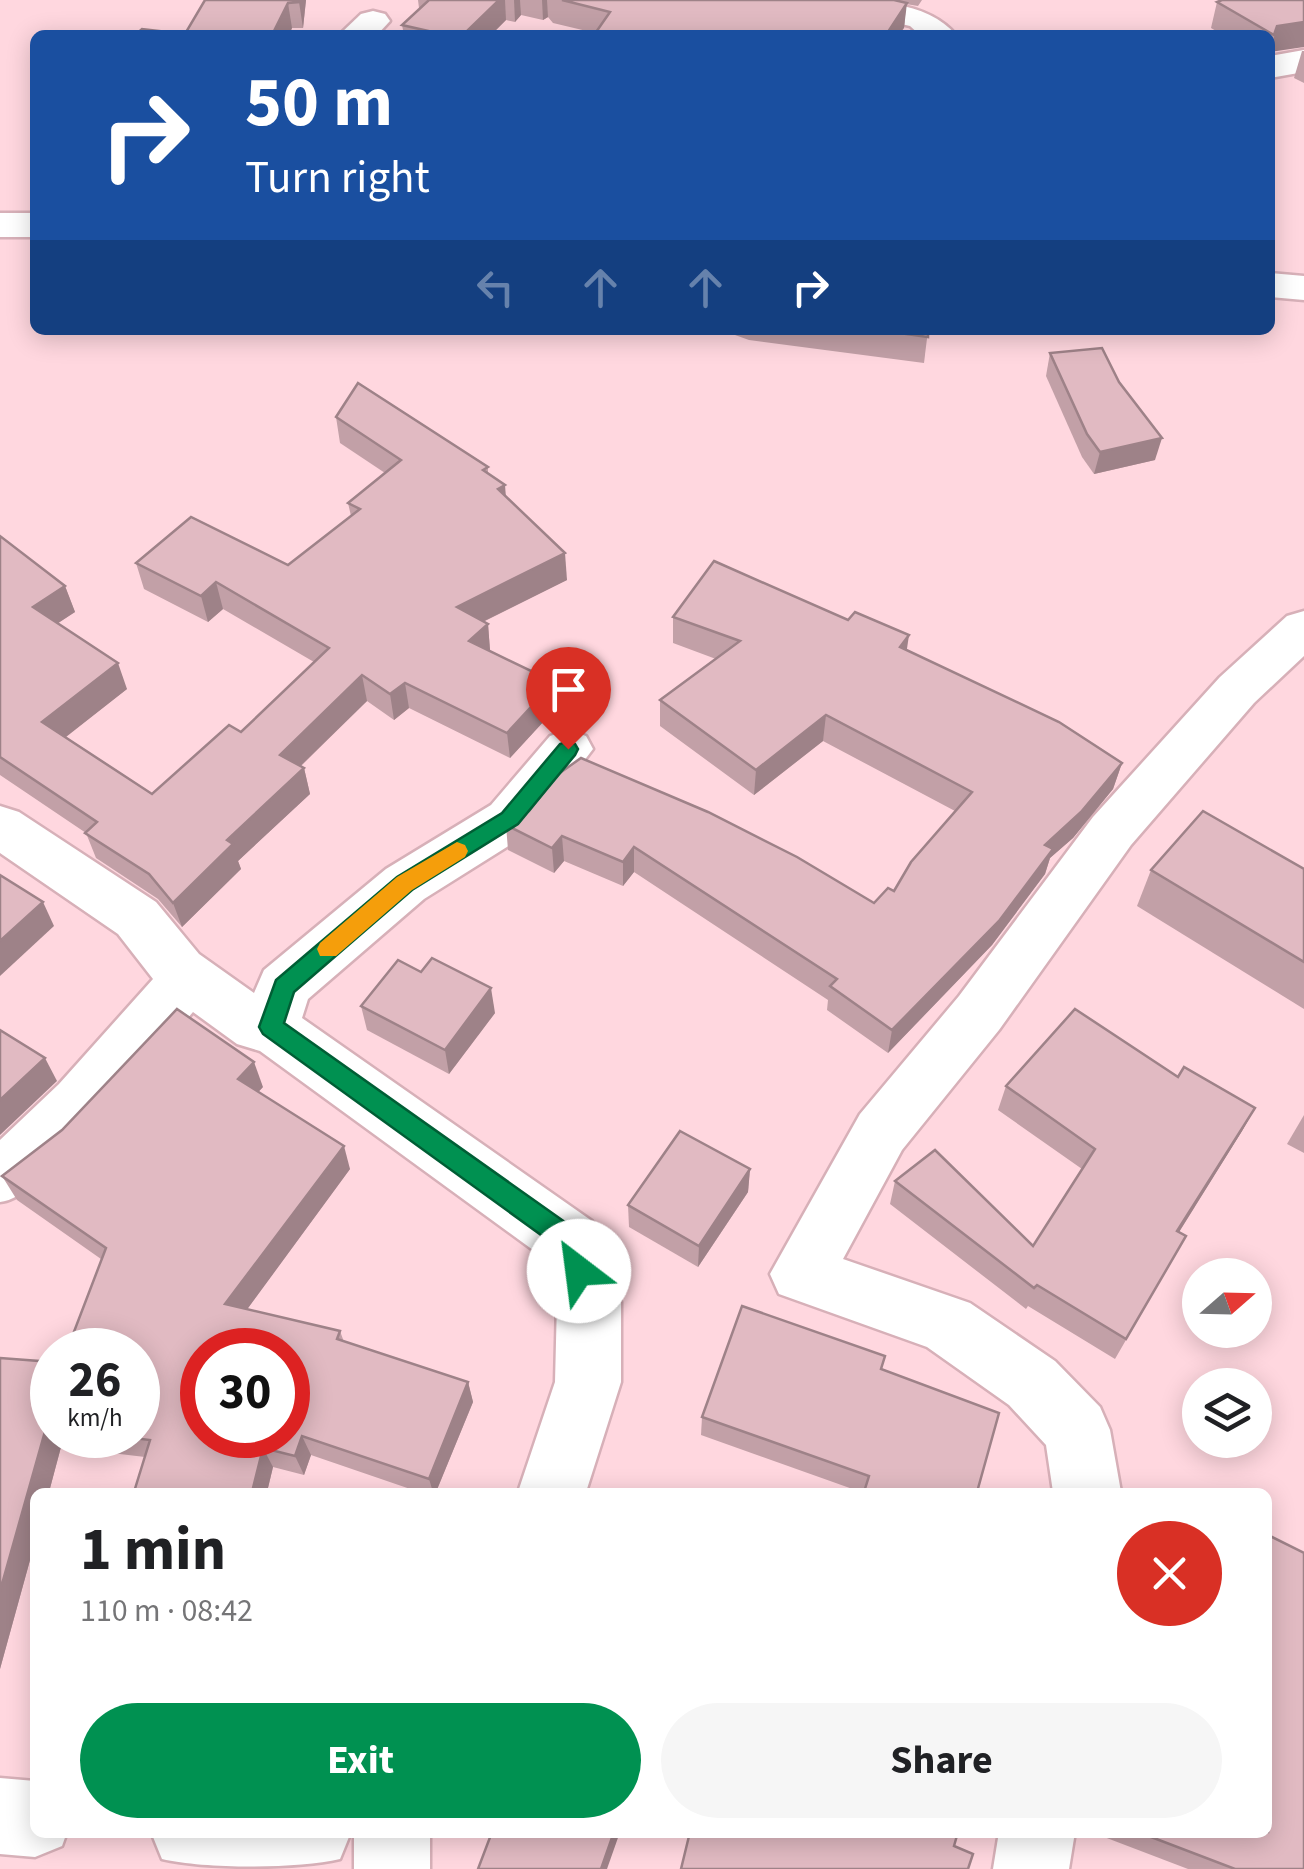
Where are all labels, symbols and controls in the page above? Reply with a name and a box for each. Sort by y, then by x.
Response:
text: 50 m [245,53,393,153]
icon: right [80,70,210,200]
text: Turn right [245,146,430,210]
icon: left [468,260,523,315]
icon: ahead [573,260,628,315]
icon: ahead [678,260,733,315]
icon: right [783,260,838,315]
pin [526,647,611,750]
icon: arrive [541,662,596,717]
position arrow [527,1219,631,1323]
north arrow [1182,1258,1272,1348]
map controls [1182,1258,1272,1458]
speed limit sign: 30 [180,1328,310,1458]
text: 26 [69,1345,121,1416]
button: layers [1182,1368,1272,1458]
text: km/h [67,1400,123,1436]
text: 1 min [80,1508,226,1593]
button: close [1117,1521,1222,1626]
text: 110 m · 08:42 [80,1588,253,1634]
button: Exit [80,1703,641,1818]
button: Share [661,1703,1222,1818]

